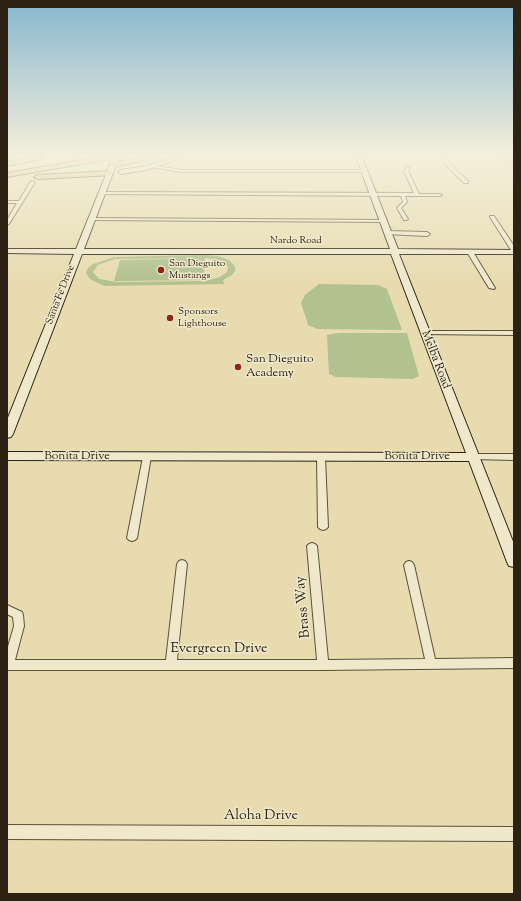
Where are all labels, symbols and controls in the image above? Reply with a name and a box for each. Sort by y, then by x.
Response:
street label: Nardo Road [270,235,322,247]
place label: San Dieguito Mustangs [169,258,225,282]
street label: Santa Fe Drive [44,264,78,326]
marker: San Dieguito Mustangs [156,265,166,275]
place label: Sponsors Lighthouse [178,306,226,330]
marker: Sponsors Lighthouse [165,313,175,323]
street label: Melba Road [417,329,453,391]
place label: San Dieguito Academy [246,353,314,381]
marker: San Dieguito Academy [233,362,243,372]
street label: Bonita Drive [44,450,110,464]
street label: Bonita Drive [384,450,450,464]
street label: Brass Way [293,575,315,639]
street label: Evergreen Drive [170,642,268,658]
street label: Aloha Drive [224,809,298,825]

